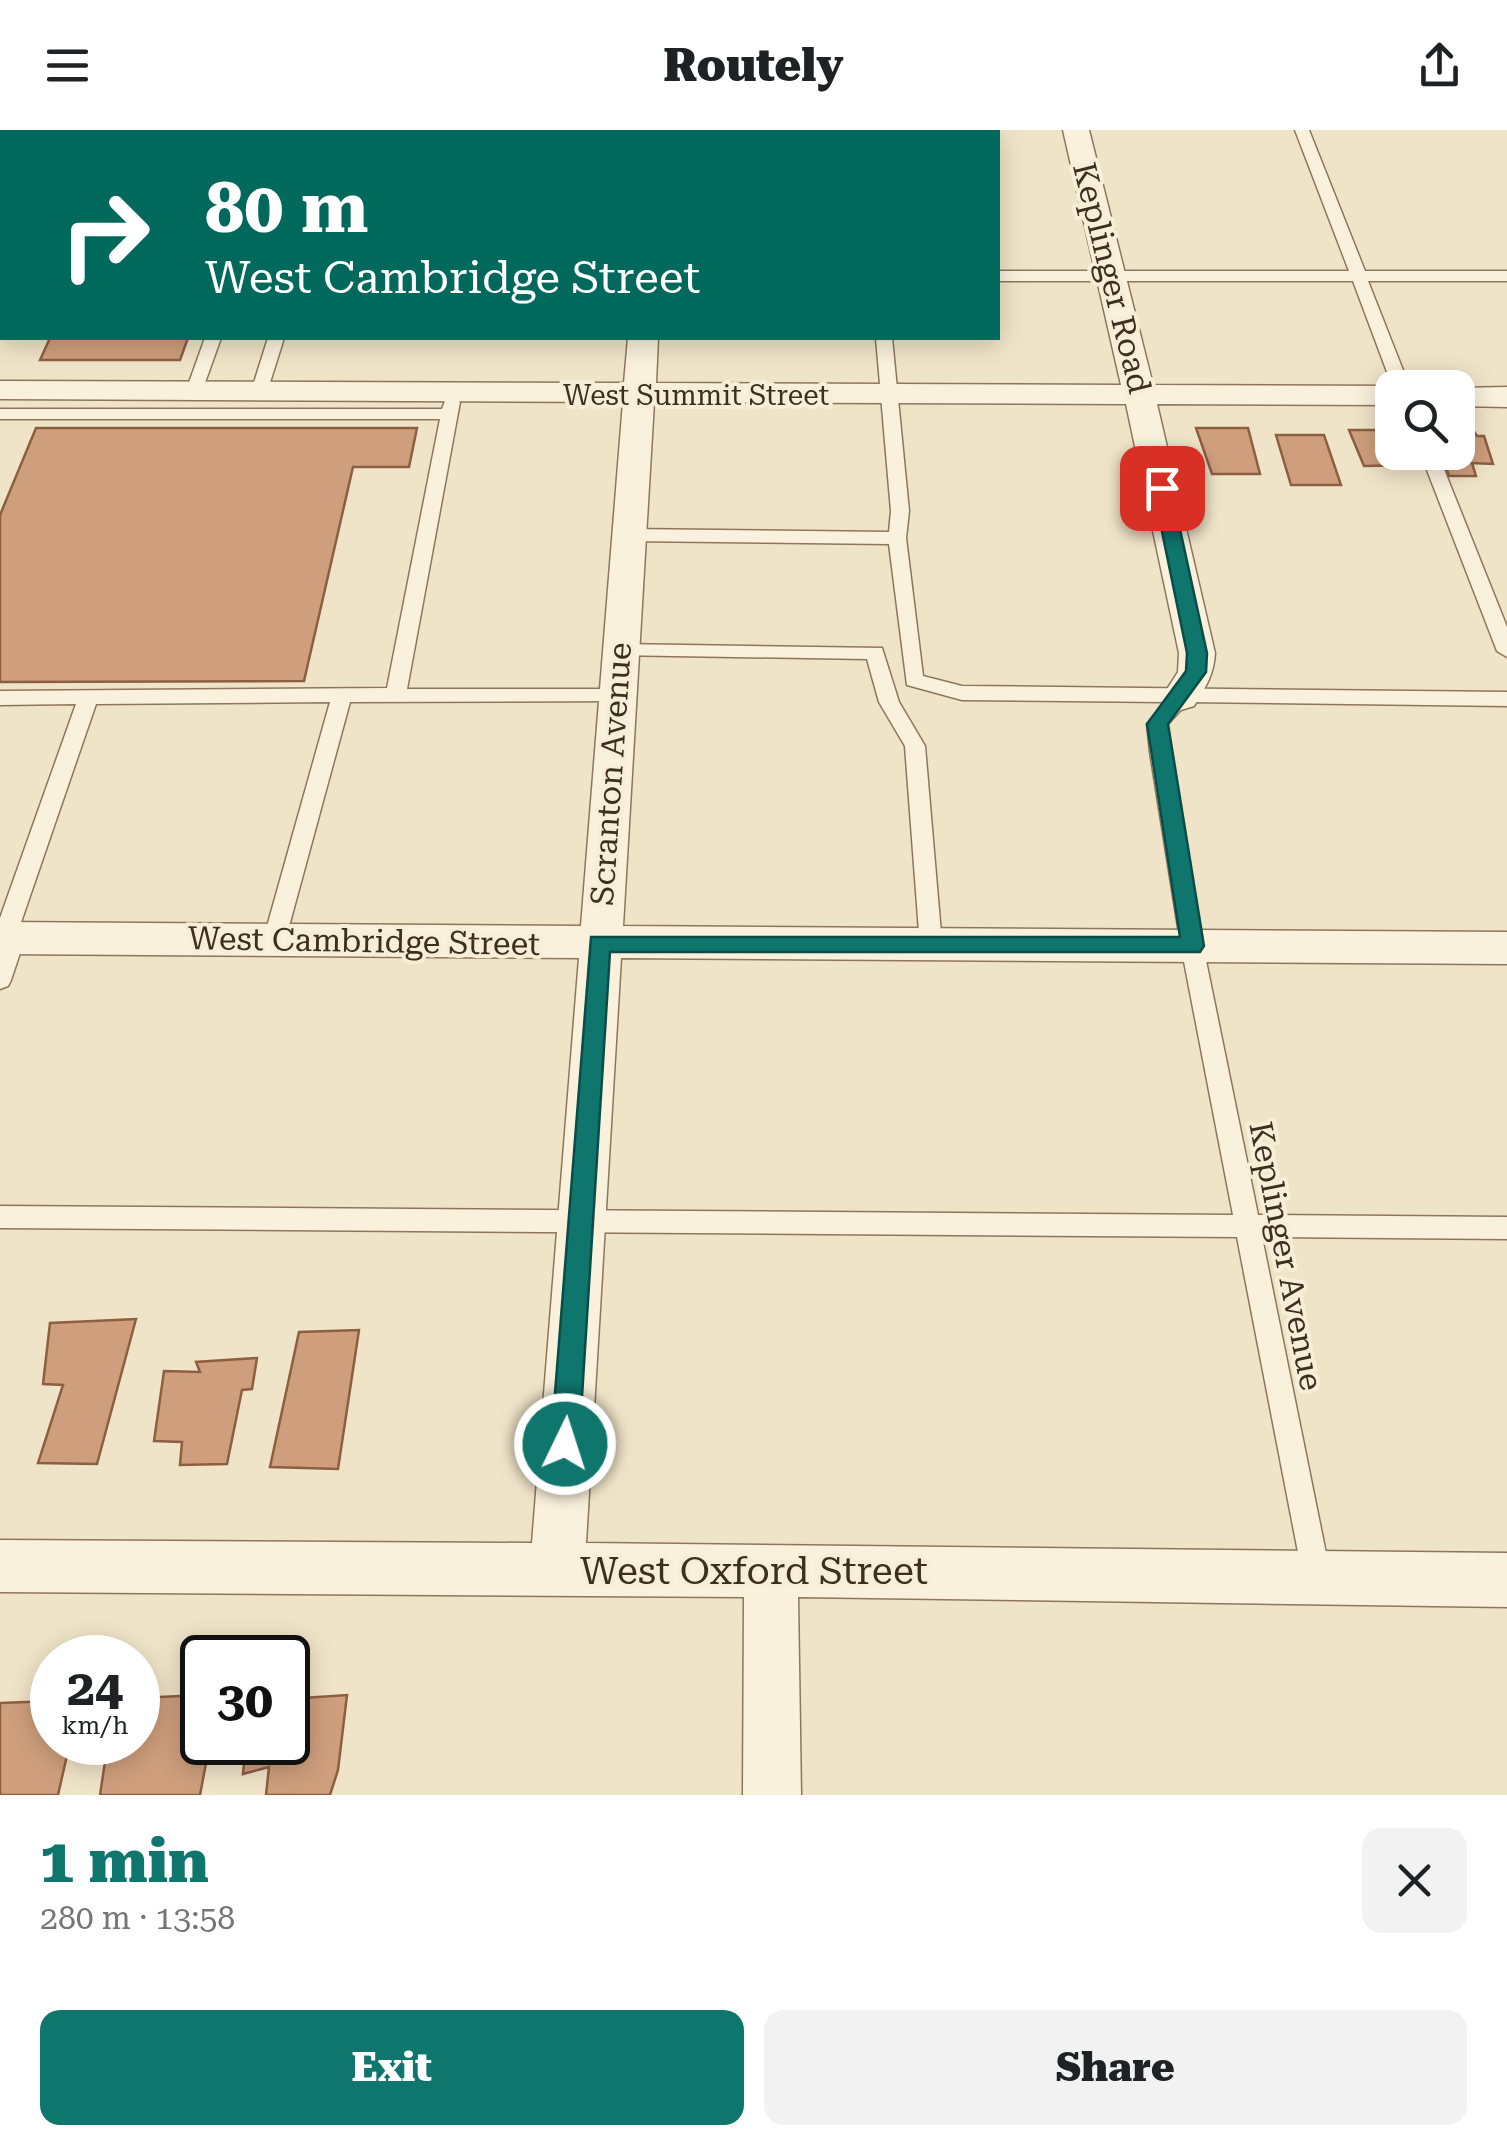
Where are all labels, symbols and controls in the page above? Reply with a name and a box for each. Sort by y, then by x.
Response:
icon: menu [40,38,95,93]
icon: share [1412,38,1467,93]
text: Routely [663,39,844,92]
street label: Keplinger Road [1065,159,1159,397]
text: 80 m [205,167,369,249]
icon: right [40,170,170,300]
text: West Cambridge Street [205,251,700,304]
map controls [1375,370,1475,470]
button: search [1375,370,1475,470]
street label: West Summit Street [563,379,829,412]
pin [1120,446,1205,531]
icon: arrive [1135,461,1190,516]
street label: Scranton Avenue [583,641,639,907]
street label: West Cambridge Street [188,919,540,963]
street label: Keplinger Avenue [1241,1118,1331,1394]
position arrow [513,1392,617,1496]
street label: West Oxford Street [580,1549,928,1593]
speed limit sign: 30 [180,1635,310,1765]
text: 24 [67,1659,123,1717]
text: km/h [62,1711,128,1740]
text: 1 min [40,1826,209,1897]
button: close [1362,1828,1467,1933]
text: 280 m · 13:58 [40,1899,235,1937]
button: Exit [40,2010,744,2125]
button: Share [764,2010,1467,2125]

